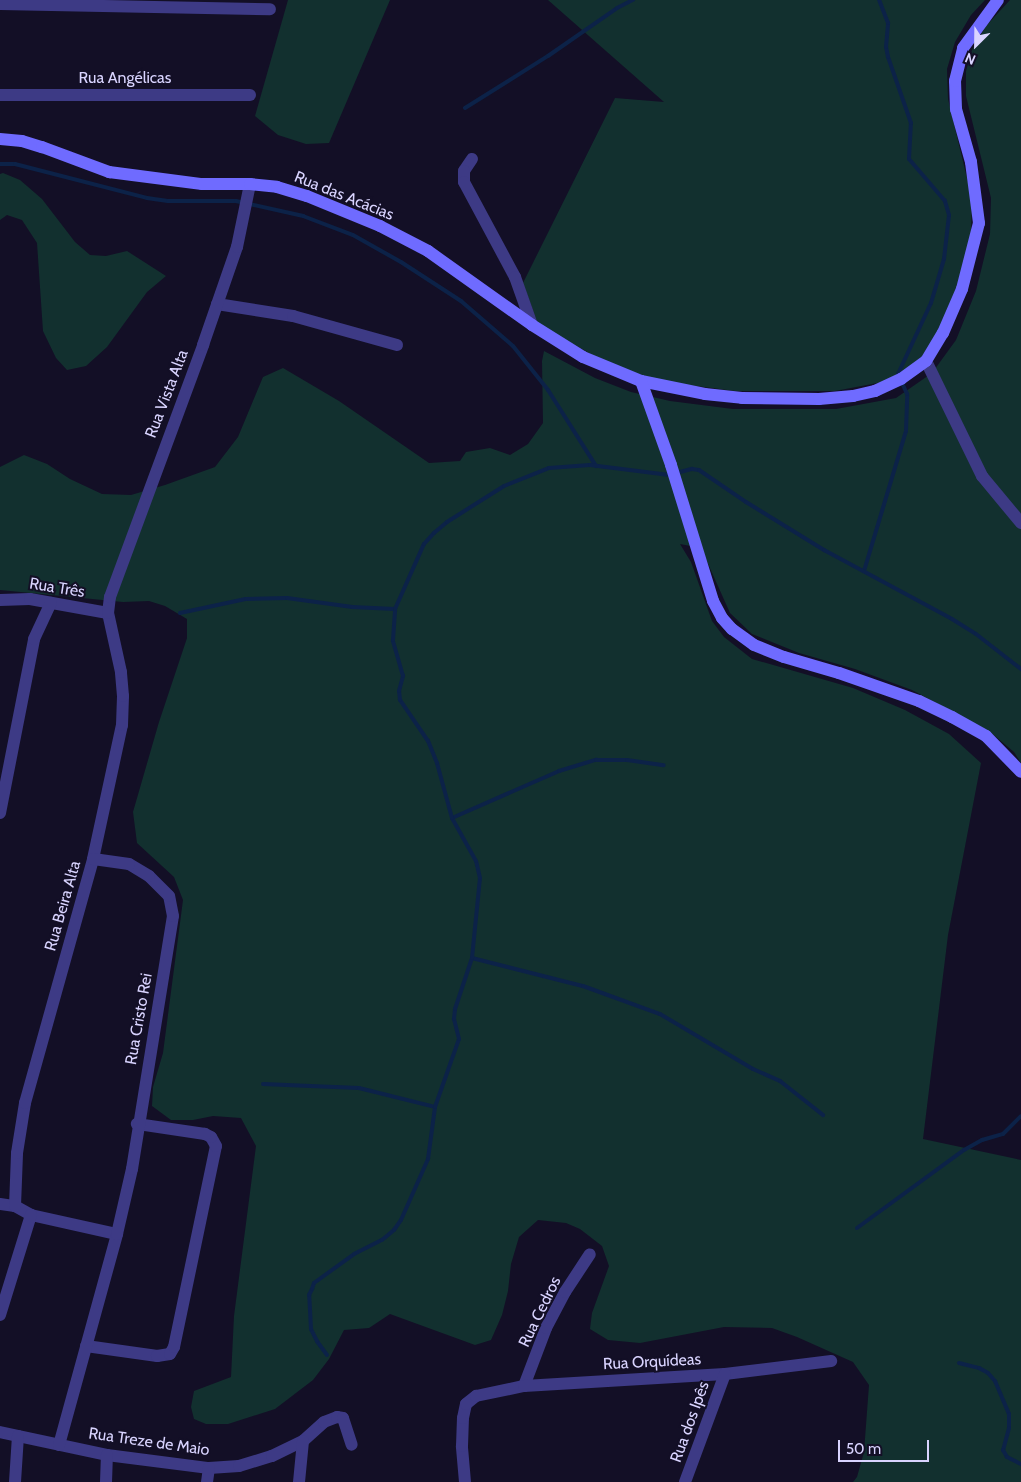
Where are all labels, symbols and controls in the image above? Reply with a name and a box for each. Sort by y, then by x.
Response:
north arrow [951,20,1001,70]
text: N [962,49,978,69]
street label: Rua Angélicas [79,68,171,88]
street label: Rua das Acácias [292,167,396,225]
street label: Rua Vista Alta [141,347,193,441]
street label: Rua Três [28,574,86,602]
street label: Rua Beira Alta [41,859,85,953]
street label: Rua Cristo Rei [122,972,156,1066]
street label: Rua Cedros [515,1274,565,1350]
street label: Rua Orquídeas [602,1350,702,1374]
street label: Rua dos Ipês [666,1379,714,1465]
street label: Rua Treze de Maio [87,1424,211,1460]
scale bar [841,1430,932,1462]
text: 50 m [846,1440,881,1458]

